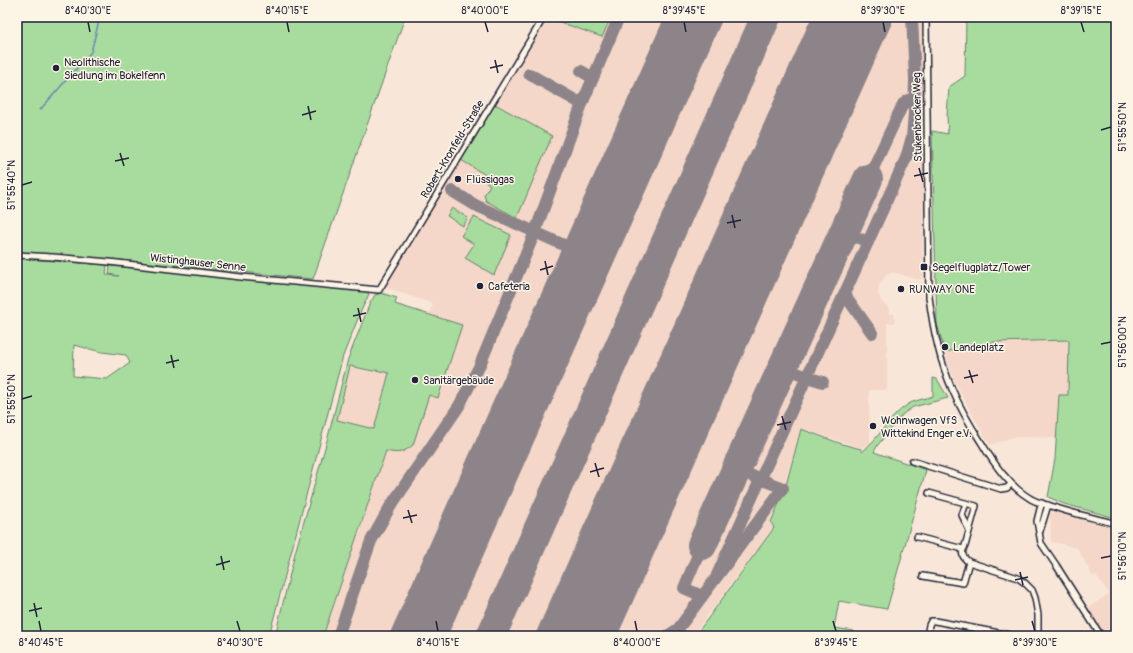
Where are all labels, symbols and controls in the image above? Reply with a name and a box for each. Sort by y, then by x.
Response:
text: 8°40'30"E [65,5,111,17]
text: 8°40'15"E [266,5,308,17]
text: 8°40'00"E [462,5,508,17]
text: 8°39'45"E [663,5,705,17]
text: 8°39'30"E [861,5,905,17]
text: 8°39'15"E [1061,5,1101,17]
place label: Neolithische Siedlung im Bokelfenn [64,56,166,82]
marker: Neolithische Siedlung im Bokelfenn [51,63,61,73]
street label: Stukenbrocker Weg [910,72,925,162]
street label: Robert-Kronfeld-Straße [418,98,487,200]
text: 51°55'50"N [1117,102,1129,152]
text: 51°55'40"N [6,160,18,210]
place label: Flüssiggas [466,173,514,186]
marker: Flüssiggas [453,174,463,184]
street label: Wistinghauser Senne [149,251,247,274]
place label: Segelflugplatz/Tower [932,261,1031,274]
marker: Segelflugplatz/Tower [919,262,929,272]
place label: Cafeteria [488,280,530,293]
marker: Cafeteria [475,281,485,291]
place label: RUNWAY ONE [909,283,975,296]
marker: RUNWAY ONE [896,284,906,294]
text: 51°56'00"N [1117,316,1129,368]
place label: Landeplatz [953,341,1004,354]
marker: Landeplatz [940,342,950,352]
text: 51°55'50"N [6,374,18,424]
place label: Sanitärgebäude [423,374,495,387]
marker: Sanitärgebäude [410,375,420,385]
place label: Wohnwagen VfS Wittekind Enger e.V. [881,414,972,440]
marker: Wohnwagen VfS Wittekind Enger e.V. [868,421,878,431]
text: 51°56'10"N [1117,532,1129,580]
text: 8°40'45"E [19,637,63,649]
text: 8°40'30"E [217,637,263,649]
text: 8°40'15"E [417,637,459,649]
text: 8°40'00"E [614,637,660,649]
text: 8°39'45"E [815,637,857,649]
text: 8°39'30"E [1013,637,1057,649]

